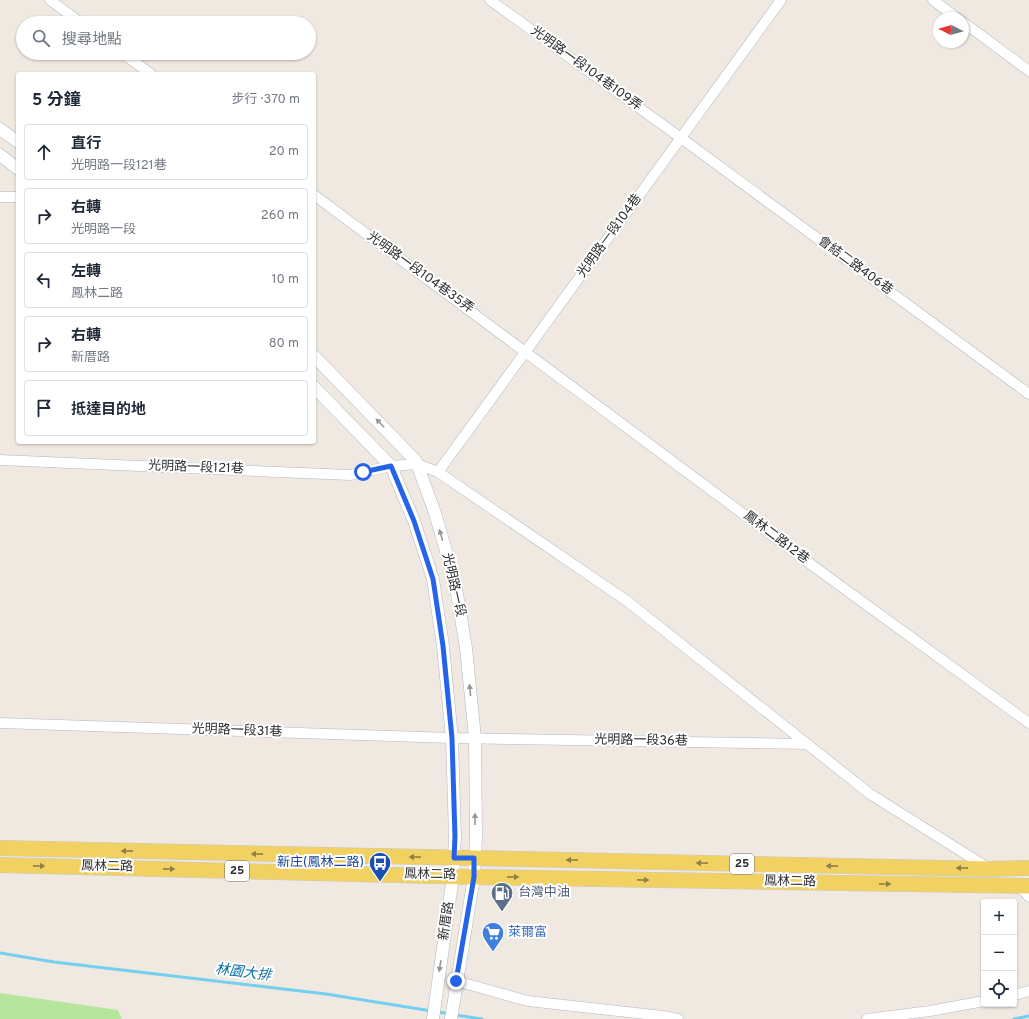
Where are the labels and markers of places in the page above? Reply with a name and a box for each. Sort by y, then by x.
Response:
bus stop icon: 新庄(鳳林二路) [367,850,393,883]
place label: 新庄(鳳林二路) [277,855,364,871]
fuel station icon: 台灣中油 [489,880,515,913]
place label: 台灣中油 [518,885,570,901]
supermarket icon: 萊爾富 [480,920,506,953]
place label: 萊爾富 [508,924,547,941]

